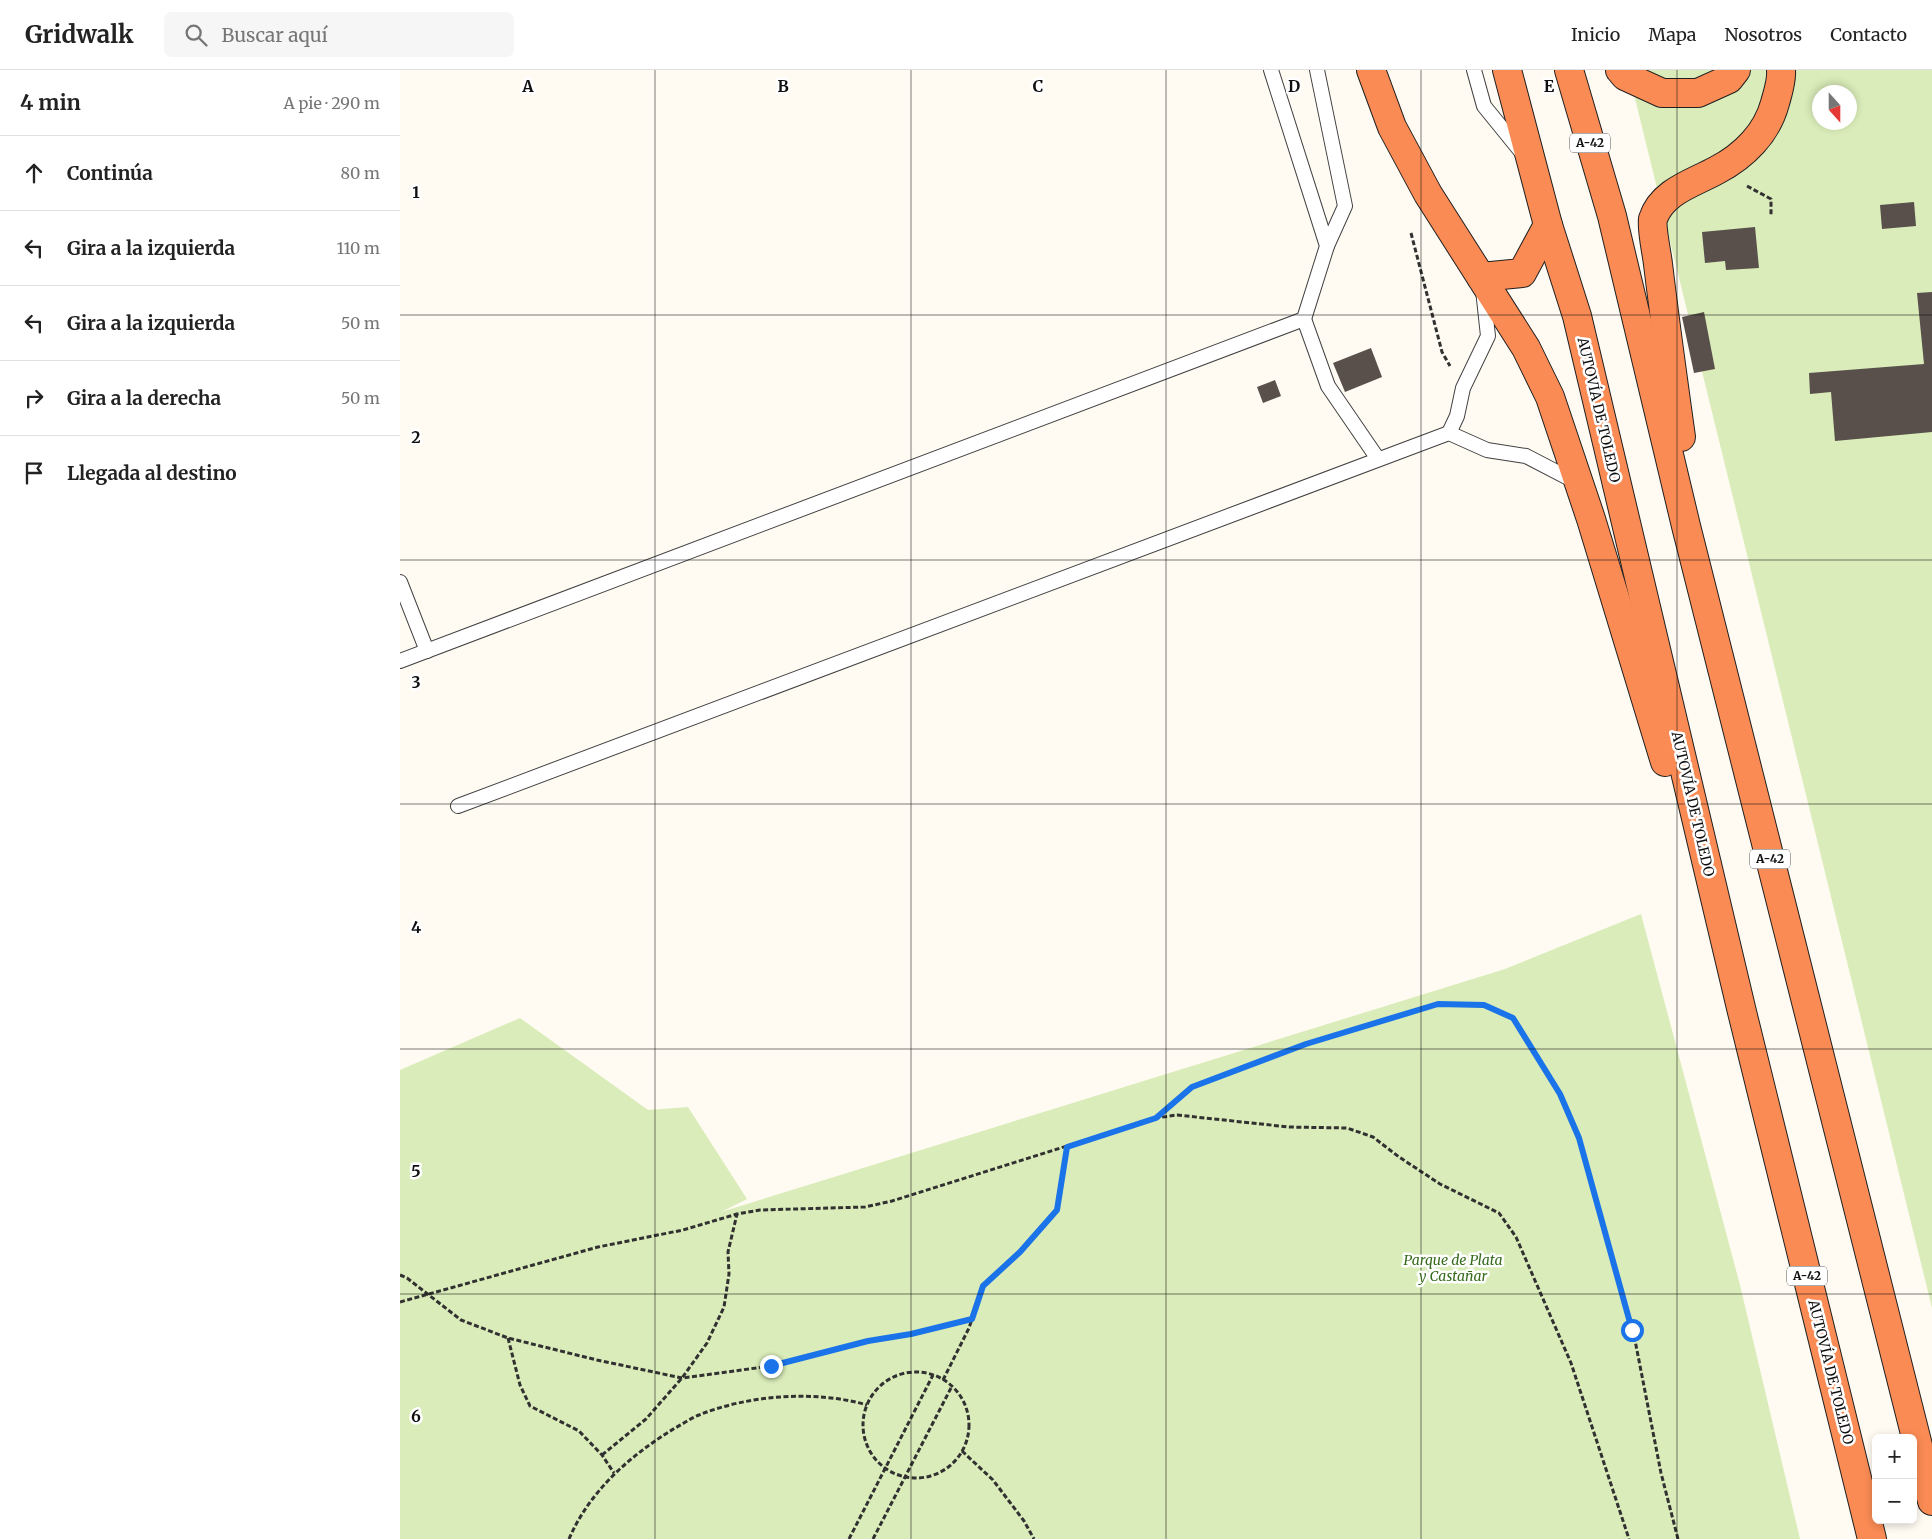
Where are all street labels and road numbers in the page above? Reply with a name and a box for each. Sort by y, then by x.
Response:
road number: A-42 [1570,134,1610,152]
street label: AUTOVÍA DE TOLEDO [1573,335,1624,484]
street label: AUTOVÍA DE TOLEDO [1667,729,1718,878]
road number: A-42 [1750,850,1790,869]
road number: A-42 [1787,1266,1827,1286]
street label: AUTOVÍA DE TOLEDO [1804,1297,1858,1446]

